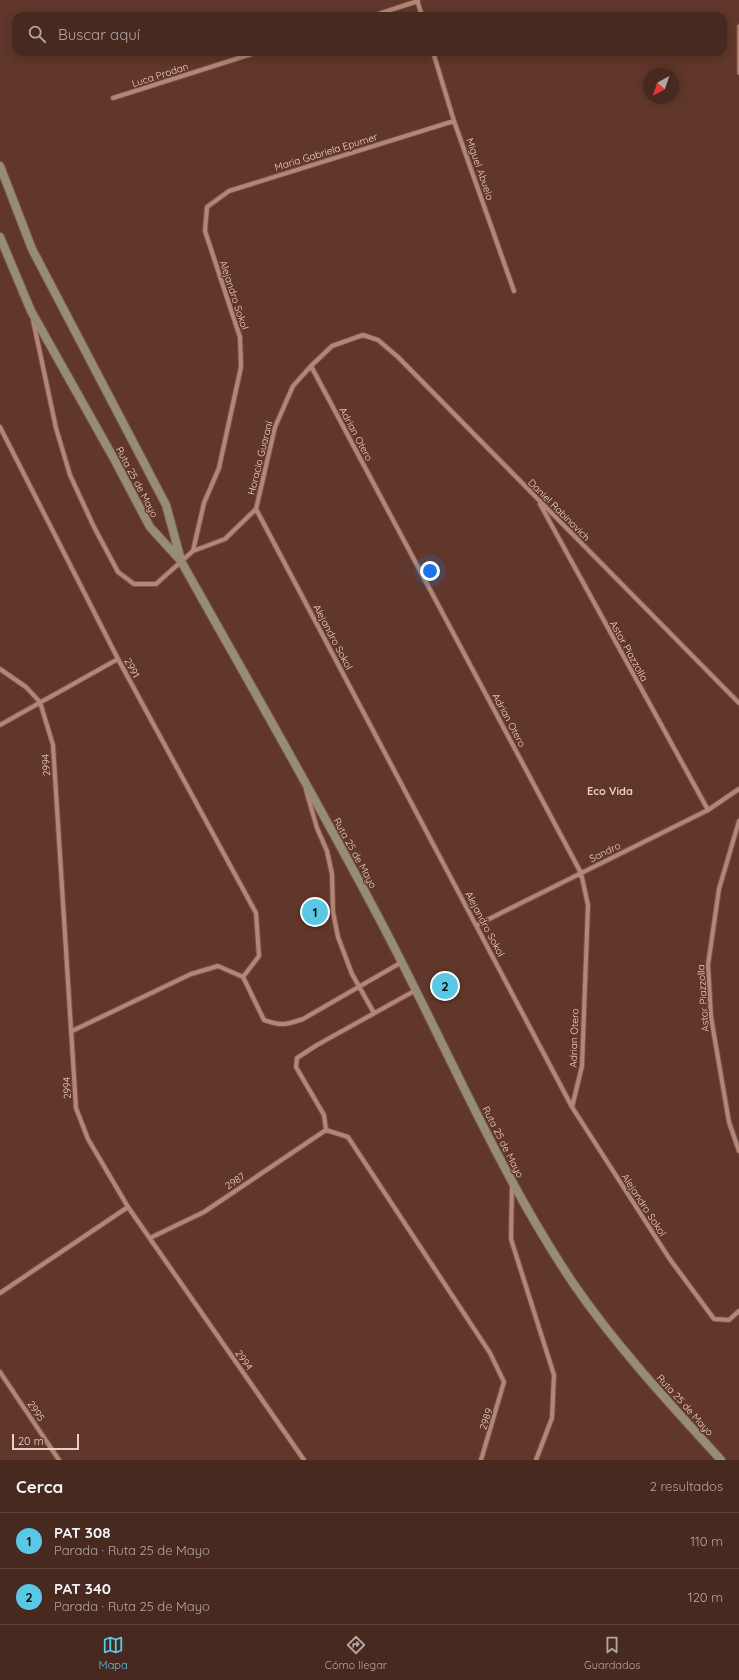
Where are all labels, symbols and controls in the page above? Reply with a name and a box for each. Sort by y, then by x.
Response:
search box [12,12,727,56]
icon: search [26,23,48,45]
text: Buscar aquí [58,25,140,44]
street label: Luca Prodan [130,60,190,90]
north arrow [643,68,679,104]
street label: Maria Gabriela Epumer [273,130,379,174]
street label: Miguel Abuelo [463,136,497,202]
street label: Alejandro Sokol [217,259,251,331]
street label: Adrian Otero [336,405,376,463]
street label: Horacio Guaraní [245,419,276,496]
street label: Ruta 25 de Mayo [113,444,161,520]
street label: Daniel Rabinovich [525,476,593,544]
your location [420,561,440,581]
street label: Alejandro Sokol [310,602,356,672]
street label: Astor Piazzolla [607,618,651,684]
street label: 2991 [121,656,143,680]
street label: Adrian Otero [489,691,529,749]
street label: 2994 [39,754,53,776]
district label: Eco Vida [587,784,633,798]
street label: Ruta 25 de Mayo [330,815,380,891]
street label: Sandro [587,839,623,865]
street label: Alejandro Sokol [462,889,508,959]
pin: 1 [302,897,328,927]
street label: Astor Piazzolla [694,964,712,1032]
pin: 2 [432,971,458,1001]
street label: Adrian Otero [566,1008,582,1068]
street label: 2994 [60,1077,74,1099]
street label: Ruta 25 de Mayo [479,1104,527,1180]
street label: 2987 [223,1170,247,1192]
street label: Alejandro Sokol [619,1171,669,1239]
street label: 2994 [232,1347,256,1373]
street label: Ruta 25 de Mayo [654,1371,716,1439]
street label: 2995 [24,1398,48,1424]
street label: 2989 [477,1406,496,1431]
scale bar [12,1432,79,1451]
text: 20 m [18,1434,44,1448]
text: Cerca [16,1476,63,1497]
text: 2 resultados [650,1478,723,1494]
text: PAT 308 [54,1523,110,1542]
text: 1 [26,1533,32,1549]
text: 110 m [690,1533,723,1549]
text: Parada · Ruta 25 de Mayo [54,1542,210,1558]
text: PAT 340 [54,1579,111,1598]
text: 2 [25,1589,33,1605]
text: 120 m [688,1589,723,1605]
text: Parada · Ruta 25 de Mayo [54,1598,210,1614]
tab: Mapa [99,1634,128,1672]
tab: Cómo llegar [325,1634,387,1672]
tab: Guardados [584,1634,640,1672]

